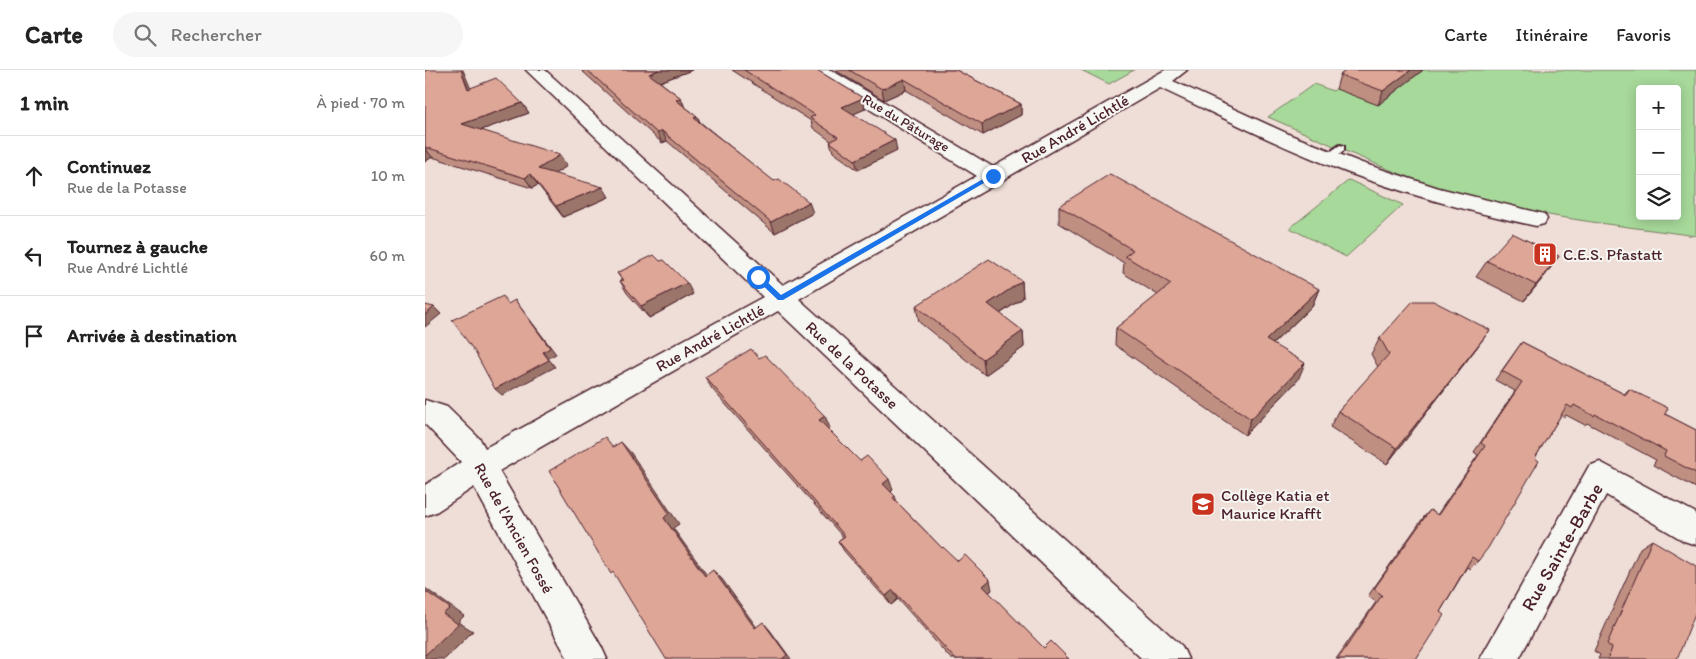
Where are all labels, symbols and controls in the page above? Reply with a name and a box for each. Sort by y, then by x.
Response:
search box [113,12,463,57]
text: Carte [25,20,83,49]
icon: search [131,21,159,49]
text: Rechercher [171,23,262,46]
text: Carte [1444,24,1488,46]
text: Itinéraire [1516,24,1588,46]
text: Favoris [1616,24,1671,46]
map controls [1636,85,1681,220]
button: + [1636,85,1681,130]
text: 1 min [20,90,69,115]
street label: Rue du Pâturage [859,90,953,156]
street label: Rue André Lichtlé [1018,90,1132,168]
text: À pied · 70 m [317,93,405,112]
button: − [1636,130,1681,175]
text: Continuez [67,155,151,178]
icon: ahead [20,162,48,190]
route end [982,165,1005,188]
text: 10 m [371,166,405,185]
button: layers [1636,175,1681,220]
text: Rue de la Potasse [67,178,187,197]
text: Tournez à gauche [67,235,208,258]
building icon: C.E.S. Pfastatt [1532,241,1558,267]
icon: left [20,242,48,270]
place label: C.E.S. Pfastatt [1563,245,1662,264]
text: 60 m [370,246,405,265]
text: Rue André Lichtlé [67,258,188,277]
route start [747,266,770,289]
street label: Rue André Lichtlé [652,300,768,376]
street label: Rue de la Potasse [802,317,902,413]
icon: arrive [20,322,48,350]
text: Arrivée à destination [67,324,237,347]
street label: Rue de l'Ancien Fossé [470,459,558,597]
street label: Rue Sainte-Barbe [1516,479,1608,615]
place label: Collège Katia et Maurice Krafft [1221,486,1329,523]
school or university icon: Collège Katia et Maurice Krafft [1190,491,1216,517]

